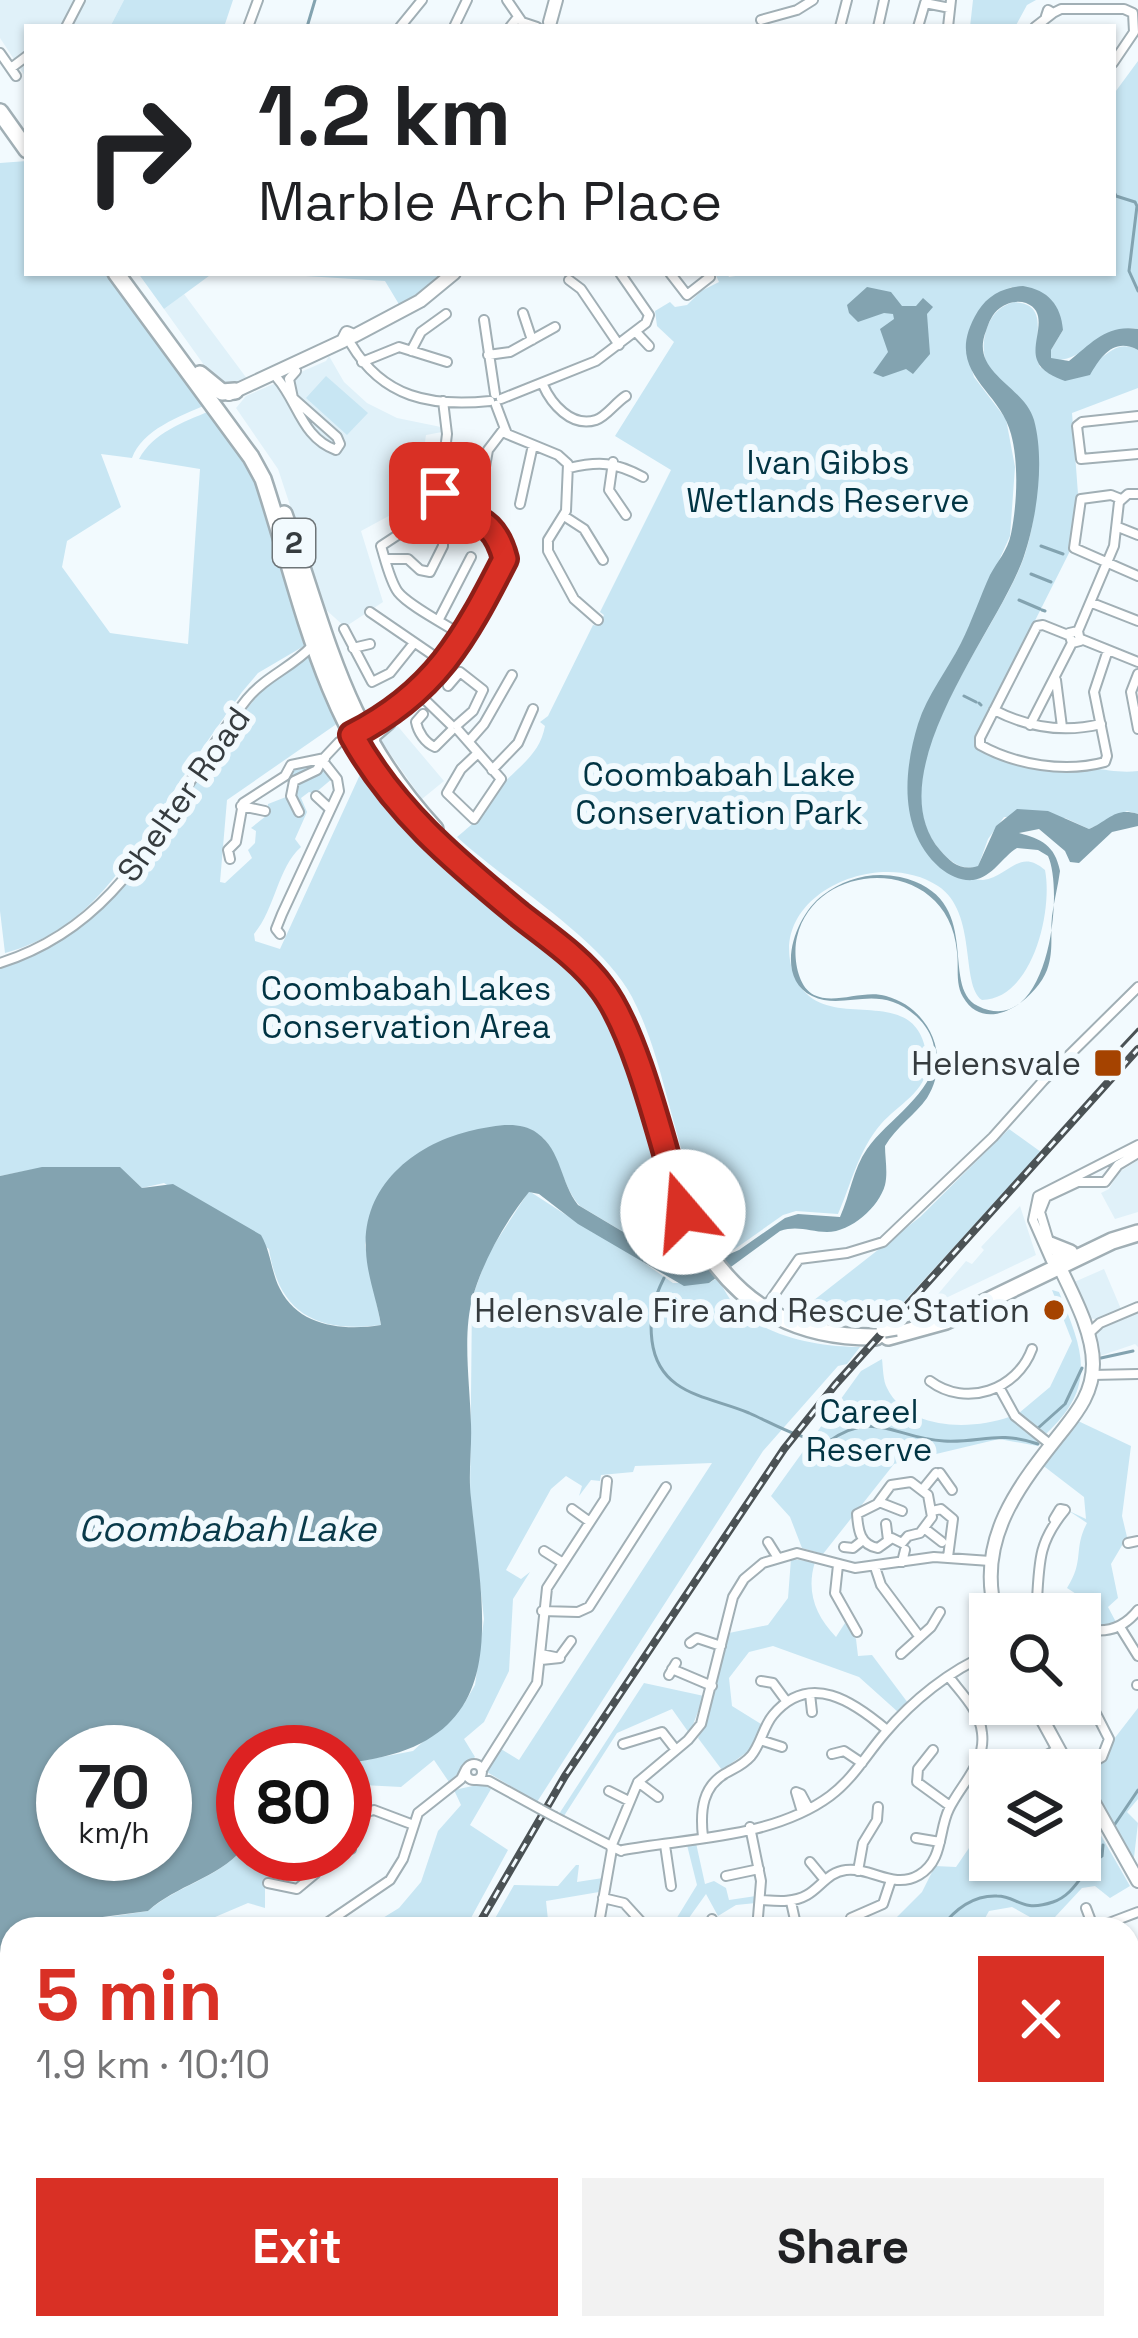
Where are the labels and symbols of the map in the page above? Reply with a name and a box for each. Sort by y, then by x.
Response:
pin [389,442,491,544]
park label: Ivan Gibbs Wetlands Reserve [686,442,970,522]
road number: 2 [273,519,315,567]
street label: Shelter Road [108,699,260,890]
park label: Coombabah Lake Conservation Park [575,754,863,834]
park label: Coombabah Lakes Conservation Area [261,968,551,1048]
place label: Helensvale [911,1043,1081,1085]
marker: Helensvale [1092,1047,1124,1079]
position arrow [620,1149,746,1275]
place label: Helensvale Fire and Rescue Station [474,1290,1030,1332]
marker: Helensvale Fire and Rescue Station [1041,1297,1067,1323]
park label: Careel Reserve [806,1391,932,1471]
water label: Coombabah Lake [78,1506,378,1552]
speed limit sign: 80 [216,1725,372,1881]

